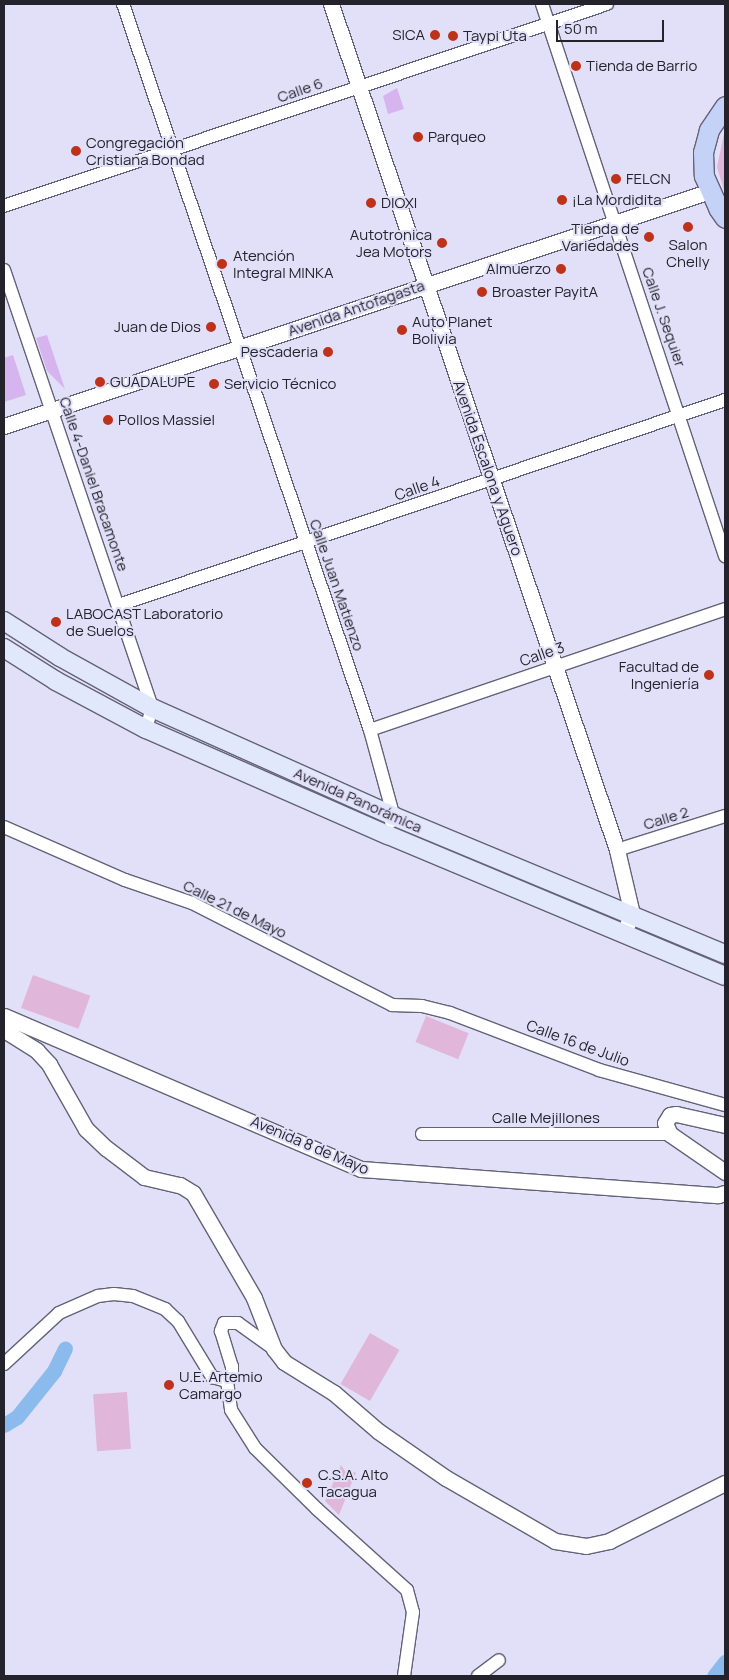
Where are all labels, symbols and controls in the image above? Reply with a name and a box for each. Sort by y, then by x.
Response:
scale bar [559,10,666,42]
text: 50 m [564,18,598,39]
place label: SICA [392,26,425,44]
place label: Taypi Uta [463,27,527,45]
marker: SICA [429,29,441,41]
marker: Taypi Uta [447,30,459,42]
place label: Tienda de Barrio [586,57,697,75]
marker: Tienda de Barrio [570,60,582,72]
street label: Calle 6 [275,74,325,106]
place label: Parqueo [428,128,486,146]
marker: Parqueo [412,131,424,143]
place label: Congregación Cristiana Bondad [86,133,205,168]
marker: Congregación Cristiana Bondad [70,145,82,157]
place label: FELCN [626,170,671,188]
marker: FELCN [610,173,622,185]
place label: ¡La Mordidita [572,191,662,209]
place label: DIOXI [381,194,417,212]
marker: ¡La Mordidita [556,194,568,206]
marker: DIOXI [365,197,377,209]
place label: Tienda de Variedades [562,219,639,254]
marker: Salon Chelly [682,221,694,233]
place label: Autotronica Jea Motors [350,225,432,260]
marker: Tienda de Variedades [643,231,655,243]
place label: Salon Chelly [666,235,710,270]
marker: Autotronica Jea Motors [436,237,448,249]
place label: Atención Integral MINKA [233,246,333,281]
marker: Atención Integral MINKA [215,257,229,271]
place label: Almuerzo [486,260,551,278]
marker: Almuerzo [555,263,567,275]
street label: Calle J. Sequier [639,265,689,369]
street label: Avenida Antofagasta [285,276,427,340]
place label: Broaster PayitA [492,283,598,301]
marker: Broaster PayitA [476,286,488,298]
place label: Auto Planet Bolivia [412,312,493,347]
place label: Juan de Dios [114,318,201,336]
marker: Juan de Dios [205,321,217,333]
marker: Auto Planet Bolivia [396,324,408,336]
place label: Pescaderia [241,343,318,361]
marker: Pescaderia [322,346,334,358]
place label: GUADALUPE [110,373,195,391]
place label: Servicio Técnico [224,375,336,393]
marker: GUADALUPE [94,376,106,388]
marker: Servicio Técnico [208,378,220,390]
street label: Avenida Escalona y Aguero [450,378,526,558]
street label: Calle 4-Daniel Bracamonte [56,394,132,574]
place label: Pollos Massiel [118,411,215,429]
marker: Pollos Massiel [102,414,114,426]
street label: Calle 4 [392,472,442,504]
street label: Calle Juan Matienzo [306,517,368,653]
place label: LABOCAST Laboratorio de Suelos [66,604,224,639]
marker: LABOCAST Laboratorio de Suelos [50,616,62,628]
street label: Calle 3 [517,638,567,670]
place label: Facultad de Ingeniería [619,657,699,692]
marker: Facultad de Ingeniería [703,669,715,681]
street label: Avenida Panorámica [291,764,425,836]
street label: Calle 2 [641,803,691,833]
street label: Calle 21 de Mayo [180,876,290,942]
street label: Calle 16 de Julio [524,1016,632,1070]
street label: Calle Mejillones [492,1109,600,1127]
street label: Avenida 8 de Mayo [248,1112,372,1178]
place label: U.E. Artemio Camargo [179,1367,263,1402]
marker: U.E. Artemio Camargo [163,1379,175,1391]
place label: C.S.A. Alto Tacagua [318,1465,388,1500]
marker: C.S.A. Alto Tacagua [300,1476,314,1490]

